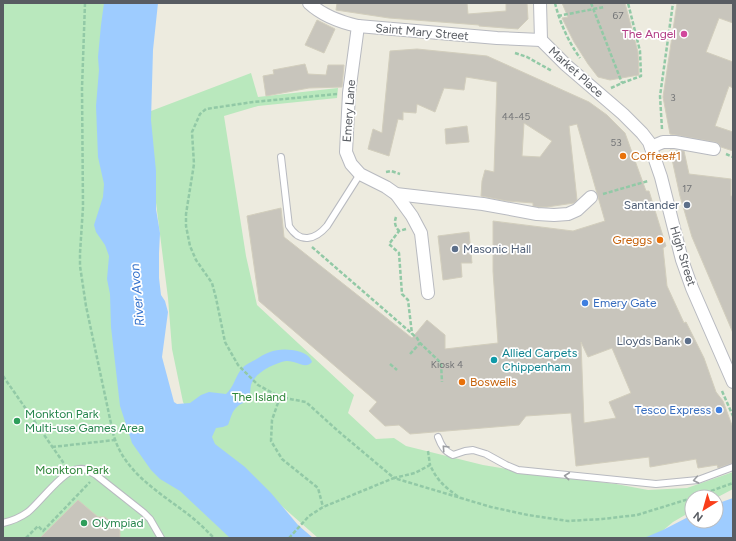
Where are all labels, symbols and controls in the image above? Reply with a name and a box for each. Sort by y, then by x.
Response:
house number: 67 [612,9,624,22]
street label: Saint Mary Street [375,21,470,43]
place label: The Angel [622,27,676,41]
marker: The Angel [679,29,689,39]
street label: Market Place [546,44,607,101]
street label: Emery Lane [340,79,358,143]
house number: 3 [670,91,676,104]
house number: 44-45 [502,110,531,123]
house number: 53 [610,136,622,149]
place label: Coffee#1 [631,149,681,163]
marker: Coffee#1 [618,151,628,161]
house number: 17 [682,182,692,195]
place label: Santander [624,198,679,212]
marker: Santander [682,200,692,210]
street label: High Street [667,224,699,288]
place label: Greggs [613,233,652,247]
marker: Greggs [655,235,665,245]
place label: Masonic Hall [463,242,531,256]
marker: Masonic Hall [450,244,460,254]
water label: River Avon [127,263,147,327]
place label: Emery Gate [593,296,657,310]
marker: Emery Gate [580,298,590,308]
place label: Lloyds Bank [617,334,680,348]
marker: Lloyds Bank [683,336,693,346]
place label: Allied Carpets Chippenham [502,346,578,374]
marker: Allied Carpets Chippenham [489,355,499,365]
house number: Kiosk 4 [431,358,463,371]
place label: Boswells [470,375,517,389]
marker: Boswells [457,377,467,387]
park label: The Island [232,390,286,404]
place label: Tesco Express [635,403,711,417]
marker: Tesco Express [714,405,724,415]
place label: Monkton Park Multi-use Games Area [25,407,144,435]
marker: Monkton Park Multi-use Games Area [12,416,22,426]
one-way arrow [442,445,450,453]
park label: Monkton Park [35,463,109,477]
one-way arrow [564,471,570,480]
one-way arrow [693,475,699,483]
north arrow [684,489,724,529]
text: N [691,509,706,524]
place label: Olympiad [92,516,144,530]
marker: Olympiad [79,518,89,528]

